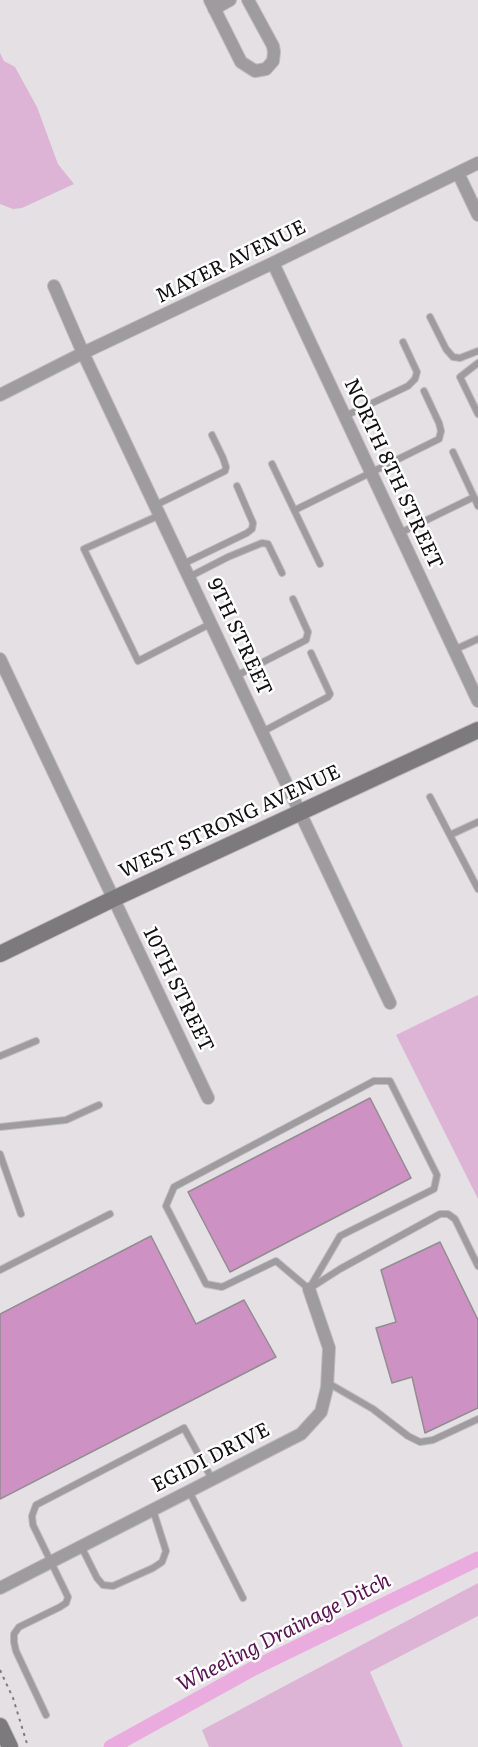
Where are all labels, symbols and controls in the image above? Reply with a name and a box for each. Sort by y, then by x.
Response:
street label: MAYER AVENUE [152,215,310,309]
street label: NORTH 8TH STREET [338,375,448,573]
street label: 9TH STREET [201,575,277,699]
street label: WEST STRONG AVENUE [116,760,344,884]
street label: 10TH STREET [137,924,219,1056]
street label: EGIDI DRIVE [148,1418,274,1498]
water label: Wheeling Drainage Ditch [173,1568,395,1698]

